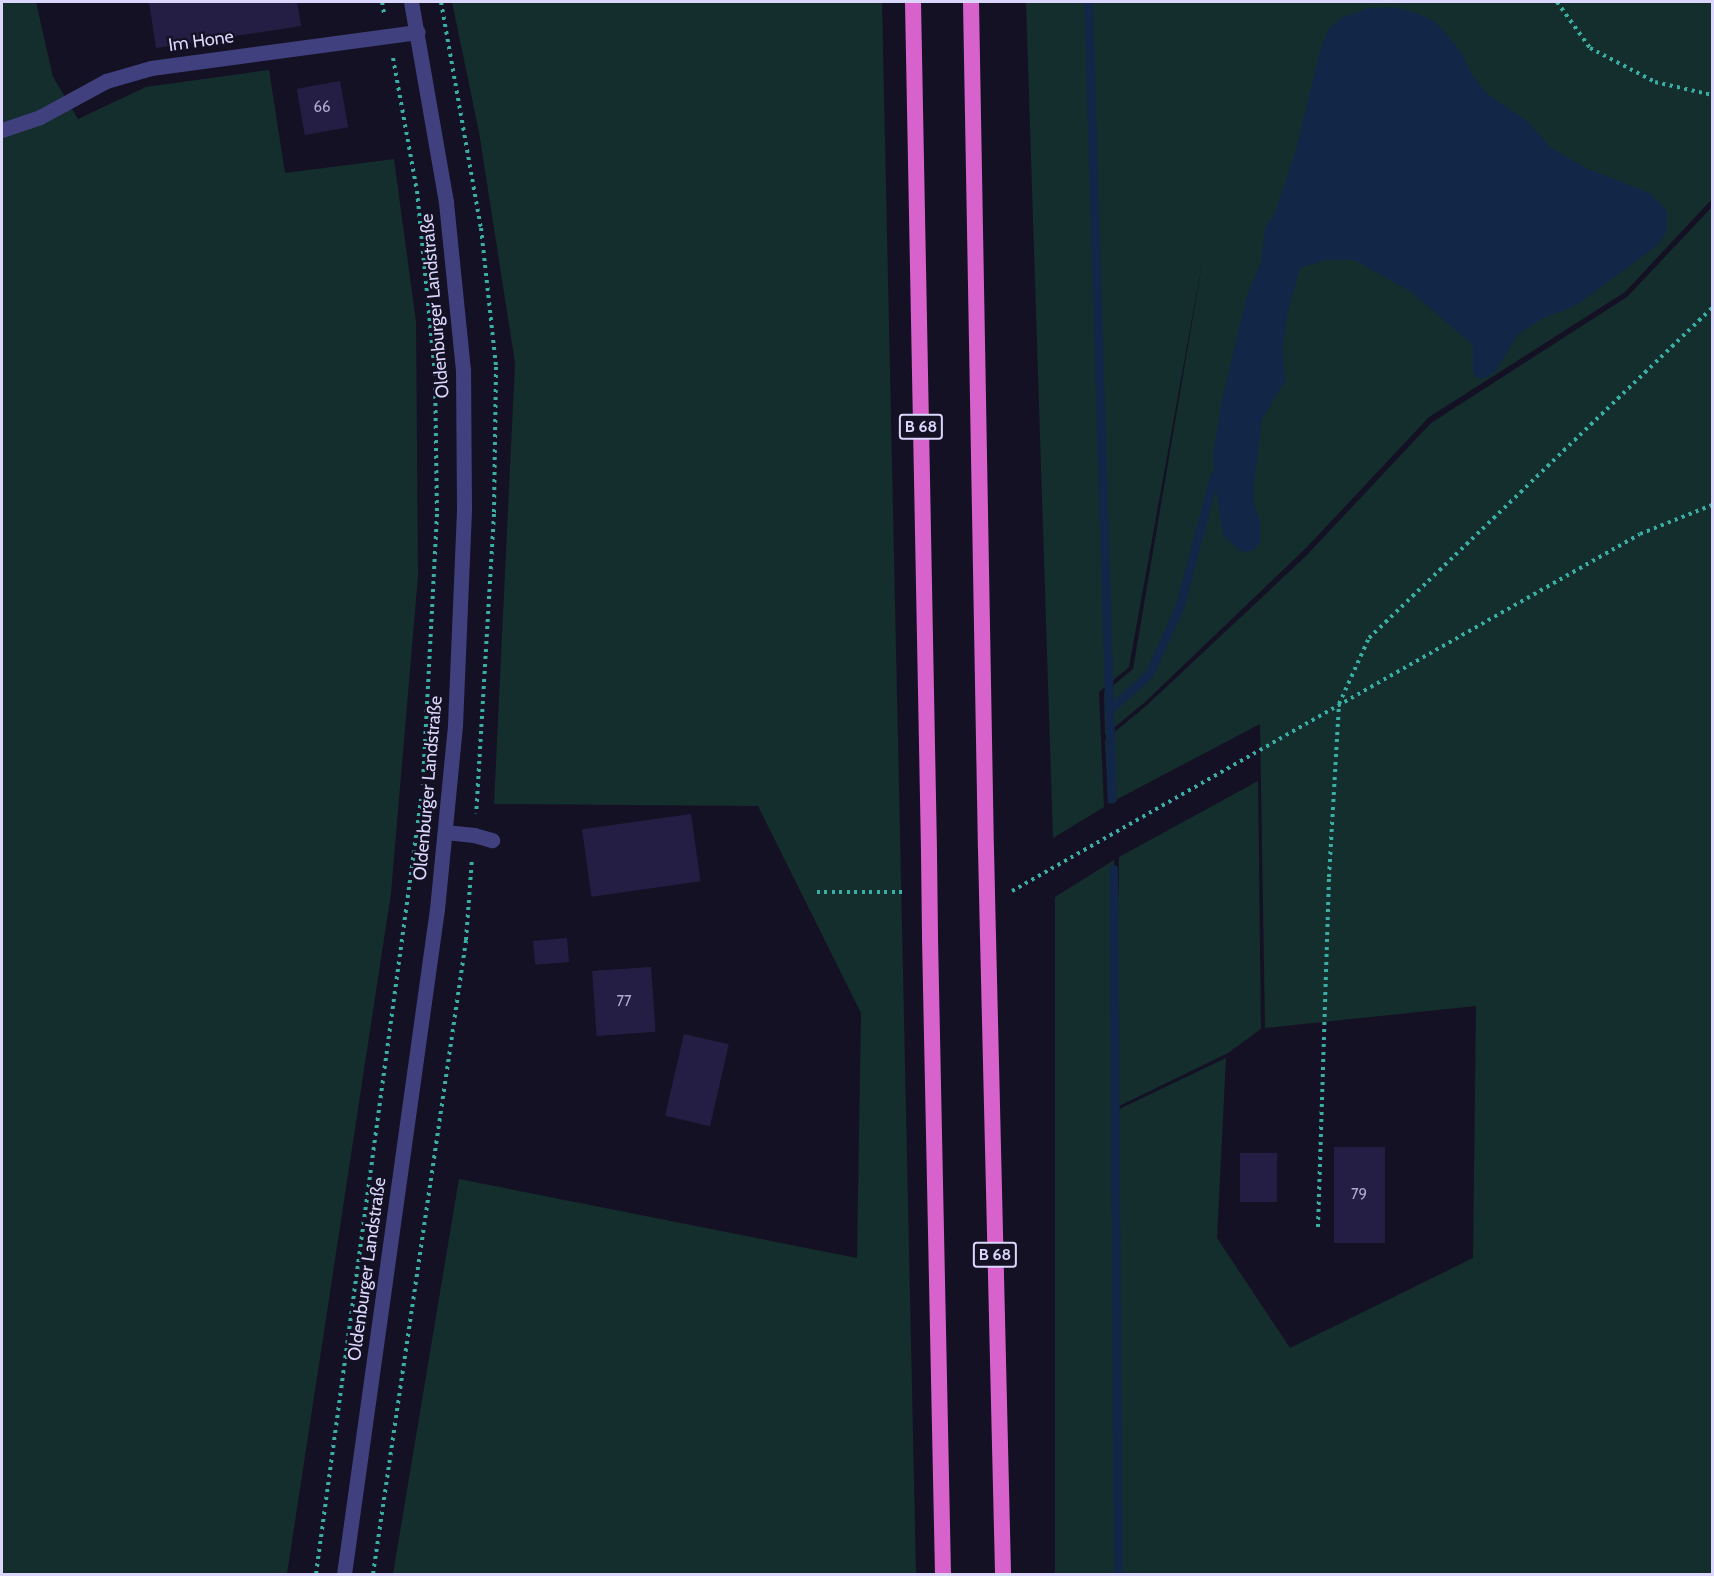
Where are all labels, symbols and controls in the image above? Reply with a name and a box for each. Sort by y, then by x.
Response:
street label: Im Hone [167,26,235,56]
house number: 66 [313,99,331,117]
street label: Oldenburger Landstraße [416,213,454,399]
road number: B 68 [898,414,944,440]
street label: Oldenburger Landstraße [409,695,447,881]
house number: 77 [616,993,632,1011]
street label: Oldenburger Landstraße [343,1176,391,1362]
house number: 79 [1351,1186,1367,1204]
road number: B 68 [972,1242,1018,1268]

